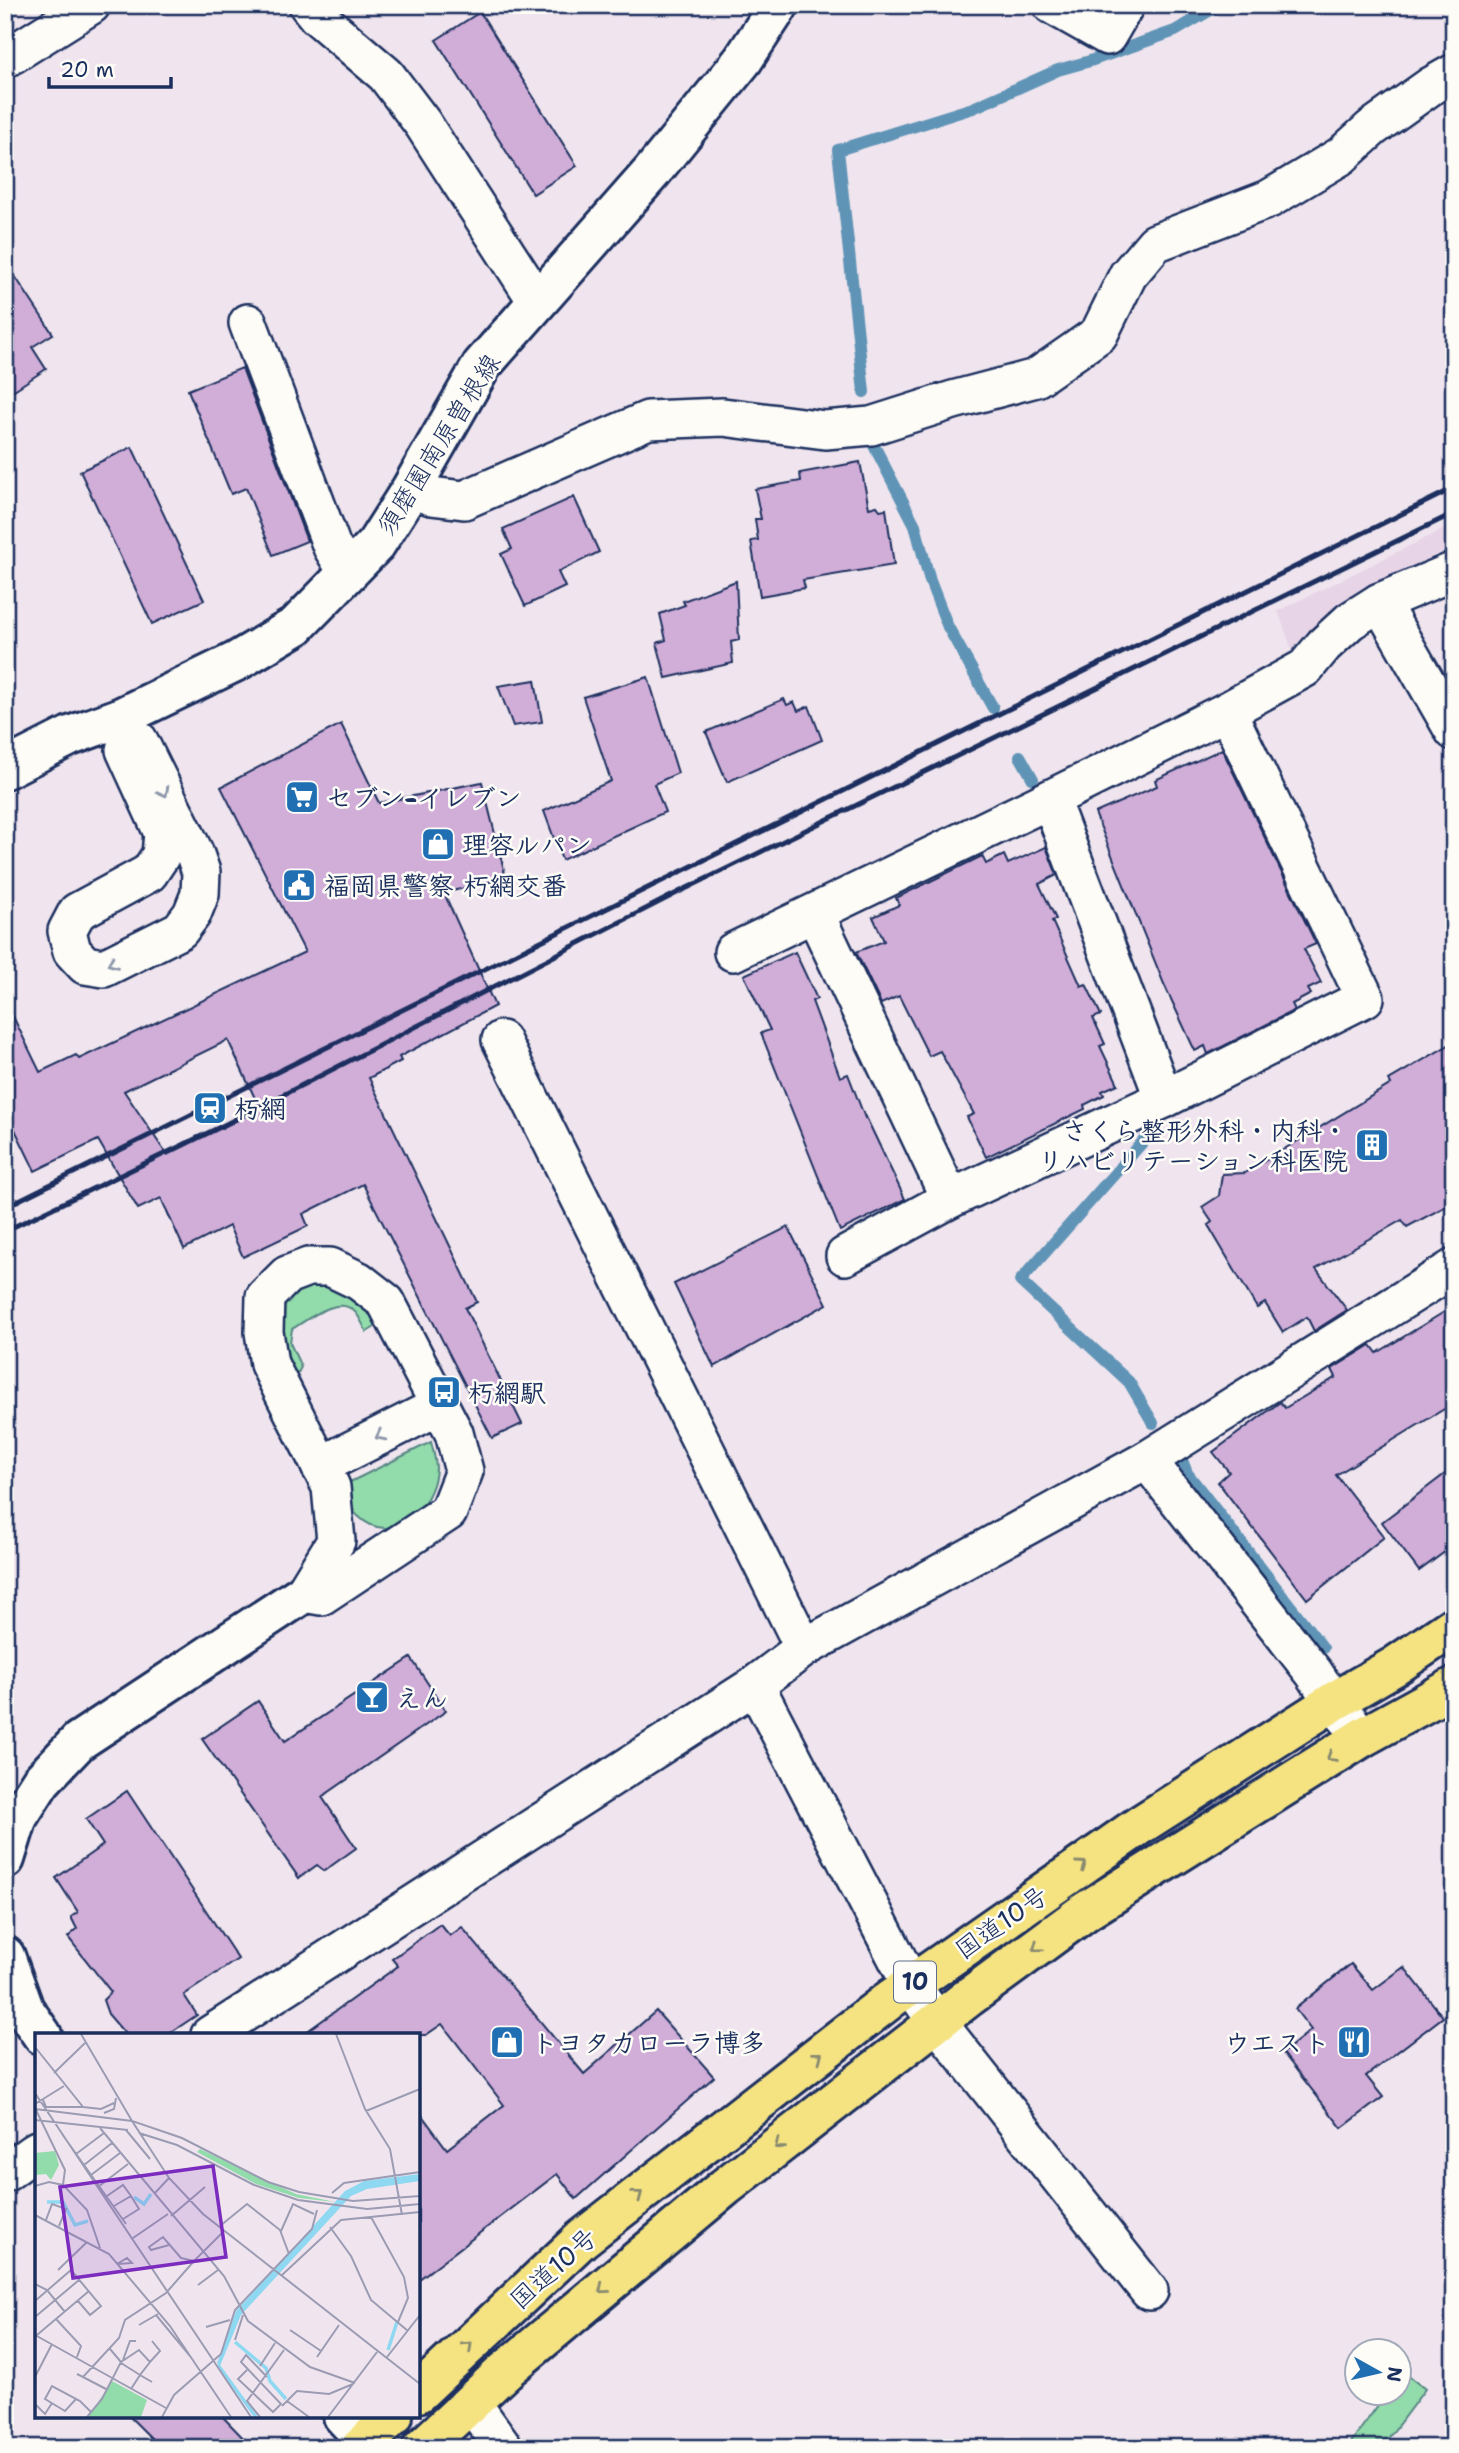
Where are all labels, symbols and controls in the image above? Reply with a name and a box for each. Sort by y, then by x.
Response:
scale bar [49,46,172,90]
text: 20 m [60,56,114,84]
street label: 須磨園南原曽根線 [368,347,508,541]
supermarket icon: セブン-イレブン [283,778,321,816]
place label: セブン-イレブン [326,780,522,815]
one-way arrow [156,785,170,797]
shop icon: 理容ルパン [419,825,457,863]
place label: 理容ルパン [462,827,592,862]
public building icon: 福岡県警察 朽網交番 [280,866,318,904]
place label: 福岡県警察 朽網交番 [324,868,567,903]
one-way arrow [107,955,119,969]
station icon: 朽網 [191,1089,229,1127]
place label: 朽網 [234,1091,286,1126]
place label: さくら整形外科・内科・ リハビリテーション科医院 [1038,1113,1348,1178]
building icon: さくら整形外科・内科・ リハビリテーション科医院 [1353,1126,1391,1164]
bus stop icon: 朽網駅 [425,1373,463,1411]
place label: 朽網駅 [468,1375,546,1410]
one-way arrow [375,1427,387,1441]
bar icon: えん [353,1678,391,1716]
place label: えん [396,1680,448,1715]
one-way arrow [1325,1748,1338,1761]
one-way arrow [1074,1861,1087,1873]
street label: 国道10号 [947,1877,1055,1967]
one-way arrow [1032,1939,1045,1951]
road number: 10 [894,1962,936,2003]
shop icon: トヨタカローラ博多 [488,2023,526,2061]
restaurant icon: ウエスト [1335,2023,1373,2061]
place label: トヨタカローラ博多 [532,2025,766,2060]
place label: ウエスト [1224,2025,1330,2060]
inset map [35,2033,420,2418]
one-way arrow [810,2051,823,2064]
one-way arrow [774,2136,786,2149]
one-way arrow [630,2191,643,2204]
street label: 国道10号 [502,2219,604,2317]
one-way arrow [598,2281,611,2293]
north arrow [1344,2338,1414,2408]
one-way arrow [460,2342,473,2354]
text: N [1381,2365,1408,2383]

